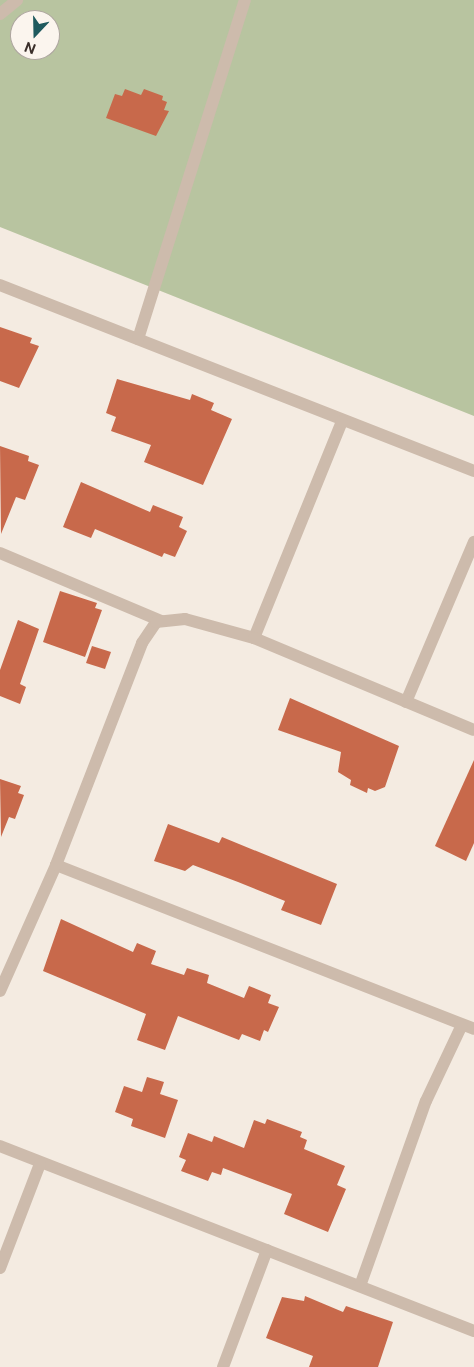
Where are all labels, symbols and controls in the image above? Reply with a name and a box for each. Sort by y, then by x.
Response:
north arrow [10,10,60,60]
text: N [22,39,38,58]

